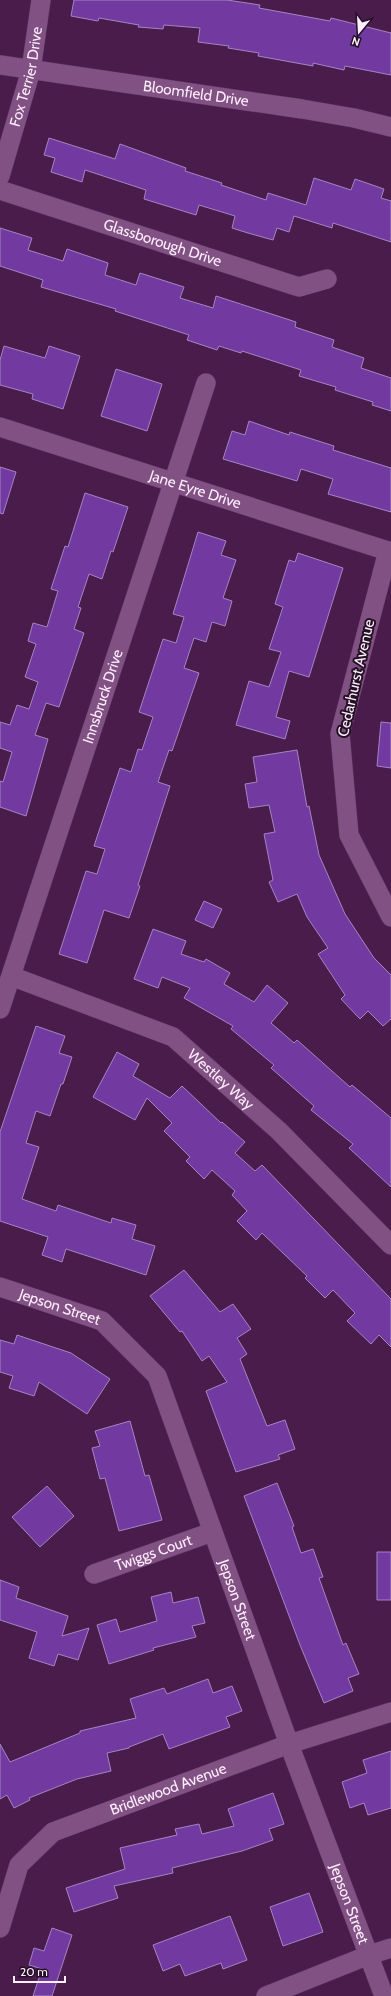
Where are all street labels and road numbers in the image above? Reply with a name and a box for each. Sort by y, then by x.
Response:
street label: Fox Terrier Drive [6,25,46,129]
street label: Bloomfield Drive [142,77,250,110]
street label: Glassborough Drive [101,215,224,270]
street label: Jane Eyre Drive [146,466,244,513]
street label: Cedarhurst Avenue [334,617,378,738]
street label: Innsbruck Drive [79,647,127,746]
street label: Westley Way [184,1045,258,1114]
street label: Jepson Street [16,1285,103,1329]
street label: Twiggs Court [112,1531,194,1575]
street label: Jepson Street [214,1556,260,1643]
street label: Bridlewood Avenue [107,1759,229,1819]
street label: Jepson Street [326,1860,373,1946]

